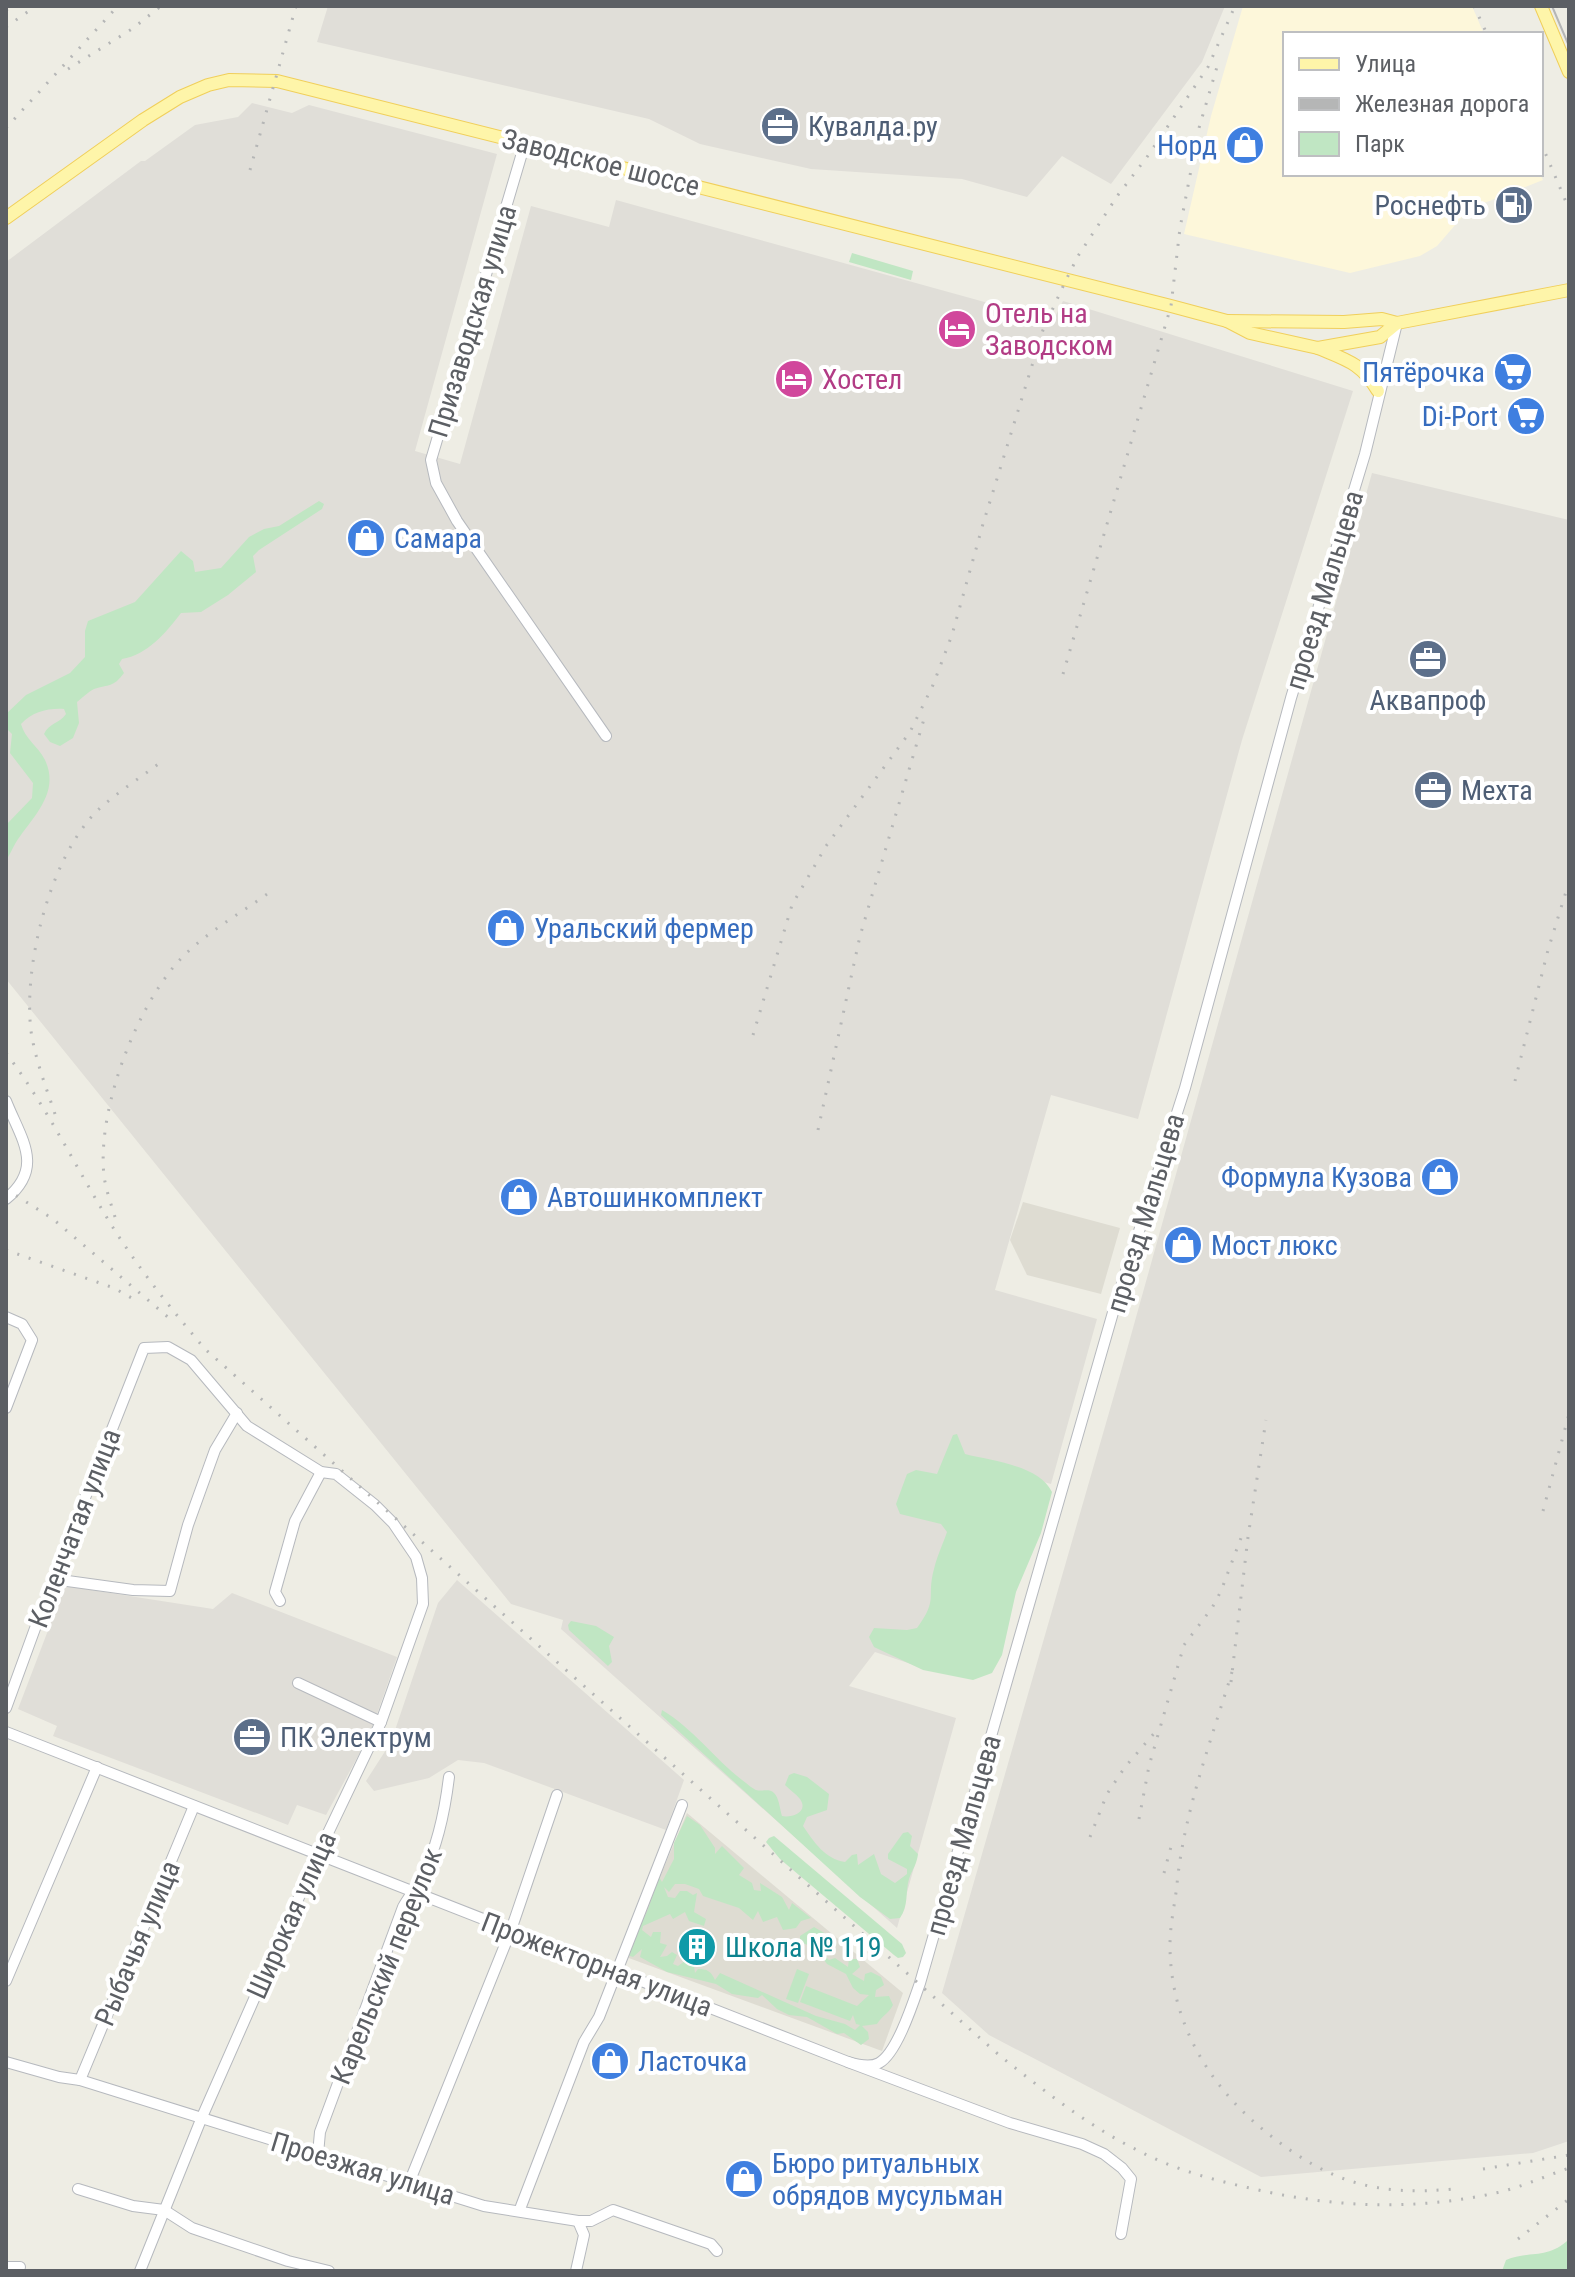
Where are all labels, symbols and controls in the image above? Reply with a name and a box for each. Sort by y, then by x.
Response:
legend [1283,32,1543,176]
text: Улица [1355,50,1416,78]
text: Железная дорога [1355,90,1529,118]
office icon: Кувалда.ру [759,105,801,147]
place label: Кувалда.ру [808,110,938,143]
street label: Заводское шоссе [499,122,703,203]
shop icon: Норд [1224,124,1266,166]
place label: Норд [1157,129,1217,162]
text: Парк [1355,130,1405,158]
fuel station icon: Роснефть [1493,184,1535,226]
place label: Роснефть [1374,189,1486,222]
street label: Призаводская улица [421,201,523,441]
place label: Отель на Заводском [985,297,1113,362]
hotel icon: Отель на Заводском [936,308,978,350]
supermarket icon: Пятёрочка [1492,351,1534,393]
place label: Пятёрочка [1362,356,1485,389]
hotel icon: Хостел [773,358,815,400]
place label: Хостел [822,363,902,396]
supermarket icon: Di-Port [1505,395,1547,437]
place label: Di-Port [1422,400,1498,433]
street label: проезд Мальцева [1278,486,1370,694]
shop icon: Самара [345,517,387,559]
place label: Самара [394,522,482,555]
office icon: Аквапроф [1407,638,1449,680]
place label: Аквапроф [1370,684,1486,717]
office icon: Мехта [1412,769,1454,811]
place label: Мехта [1461,774,1533,807]
shop icon: Уральский фермер [485,907,527,949]
place label: Уральский фермер [534,912,754,945]
street label: проезд Мальцева [1099,1109,1191,1317]
shop icon: Формула Кузова [1419,1156,1461,1198]
place label: Формула Кузова [1221,1161,1412,1194]
shop icon: Автошинкомплект [498,1176,540,1218]
place label: Автошинкомплект [547,1181,763,1214]
shop icon: Мост люкс [1162,1224,1204,1266]
place label: Мост люкс [1211,1229,1338,1262]
street label: Коленчатая улица [21,1424,128,1632]
office icon: ПК Электрум [231,1716,273,1758]
place label: ПК Электрум [280,1721,432,1754]
street label: проезд Мальцева [919,1731,1008,1939]
street label: Широкая улица [240,1827,343,2004]
street label: Карельский переулок [324,1843,449,2089]
street label: Рыбачья улица [88,1856,187,2031]
street label: Прожекторная улица [477,1905,717,2024]
building icon: Школа № 119 [676,1926,718,1968]
place label: Школа № 119 [725,1931,882,1964]
shop icon: Ласточка [589,2040,631,2082]
place label: Ласточка [638,2045,747,2078]
street label: Проезжая улица [267,2125,459,2212]
place label: Бюро ритуальных обрядов мусульман [772,2147,1003,2212]
shop icon: Бюро ритуальных обрядов мусульман [723,2158,765,2200]

